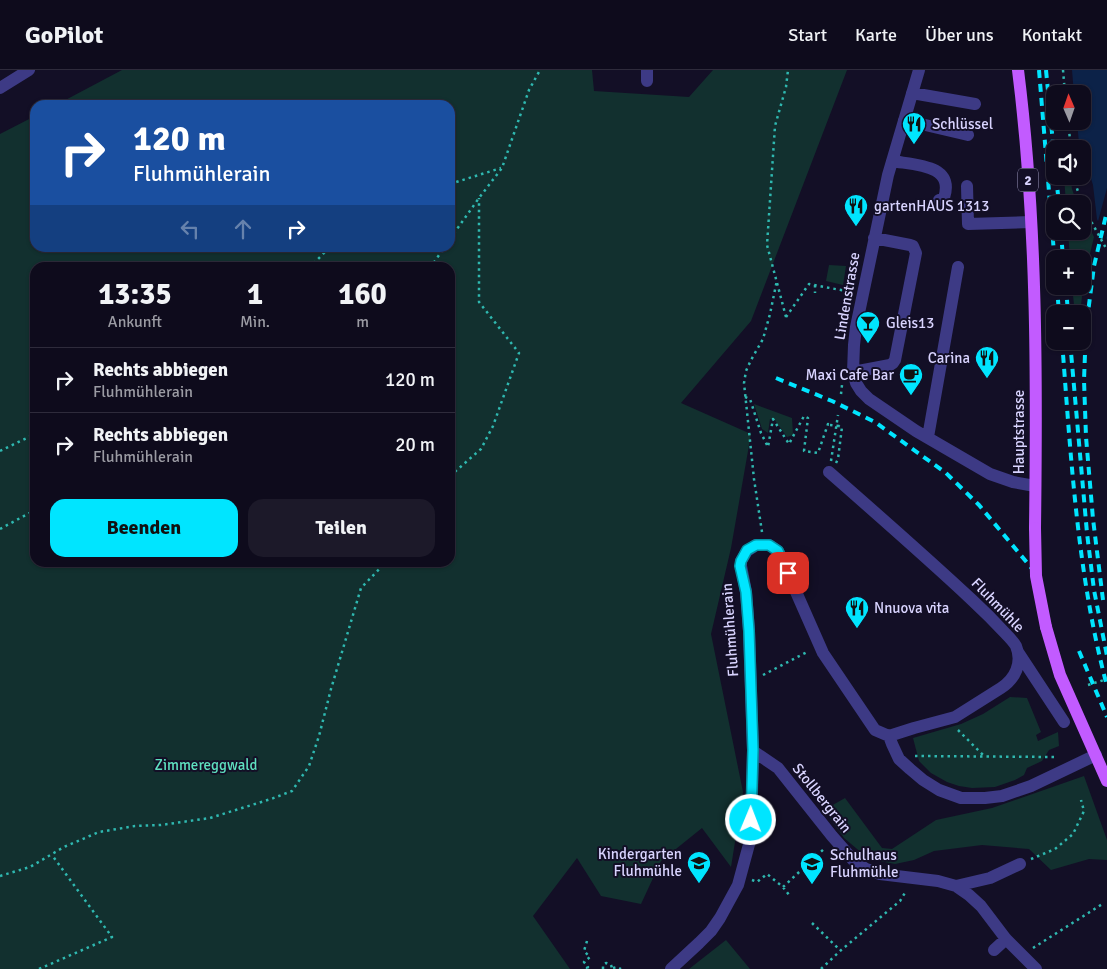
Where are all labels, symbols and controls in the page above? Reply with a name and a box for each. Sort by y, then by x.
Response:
text: GoPilot [25,20,103,50]
text: Start [788,24,827,46]
text: Karte [855,24,897,46]
text: Über uns [925,24,994,46]
text: Kontakt [1022,24,1082,46]
north arrow [1046,85,1091,130]
map controls [1046,85,1091,350]
restaurant icon: Schlüssel [901,111,927,145]
place label: Schlüssel [932,115,993,133]
text: 120 m [133,117,226,160]
icon: right [50,120,115,185]
button: sound [1046,140,1091,185]
text: Fluhmühlerain [133,160,271,187]
road number: 2 [1018,168,1038,192]
restaurant icon: gartenHAUS 1313 [843,193,869,227]
button: search [1046,195,1091,240]
place label: gartenHAUS 1313 [874,197,989,215]
icon: left [176,215,204,243]
icon: ahead [229,215,257,243]
icon: right [282,215,310,243]
button: + [1046,250,1091,295]
street label: Lindenstrasse [830,251,864,341]
text: 13:35 [98,276,172,313]
text: 1 [247,276,263,313]
text: 160 [338,276,387,313]
button: − [1046,305,1091,350]
bar icon: Gleis13 [855,310,881,344]
text: Ankunft [108,312,162,332]
text: Min. [240,312,270,332]
text: m [356,312,369,332]
place label: Gleis13 [886,314,934,332]
restaurant icon: Carina [974,345,1000,379]
place label: Carina [928,349,970,367]
text: Rechts abbiegen [93,358,228,382]
cafe icon: Maxi Cafe Bar [898,362,924,396]
icon: right [50,366,78,394]
place label: Maxi Cafe Bar [806,366,894,384]
text: 120 m [385,368,435,392]
text: Fluhmühlerain [93,382,193,402]
street label: Hauptstrasse [1010,390,1028,474]
text: Rechts abbiegen [93,423,228,447]
icon: right [50,431,78,459]
text: 20 m [395,433,435,457]
text: Fluhmühlerain [93,447,193,467]
button: Beenden [50,499,238,557]
button: Teilen [248,499,435,557]
pin [767,552,809,594]
icon: arrive [774,559,802,587]
street label: Fluhmühle [968,574,1028,636]
street label: Fluhmühlerain [718,583,742,677]
restaurant icon: Nnuova vita [844,595,870,629]
place label: Nnuova vita [874,599,949,617]
park label: Zimmereggwald [154,756,258,774]
street label: Stollbergrain [789,760,855,836]
position arrow [724,793,776,845]
place label: Kindergarten Fluhmühle [598,845,682,880]
place label: Schulhaus Fluhmühle [830,846,899,881]
school or university icon: Kindergarten Fluhmühle [686,850,712,884]
school or university icon: Schulhaus Fluhmühle [799,851,825,885]

